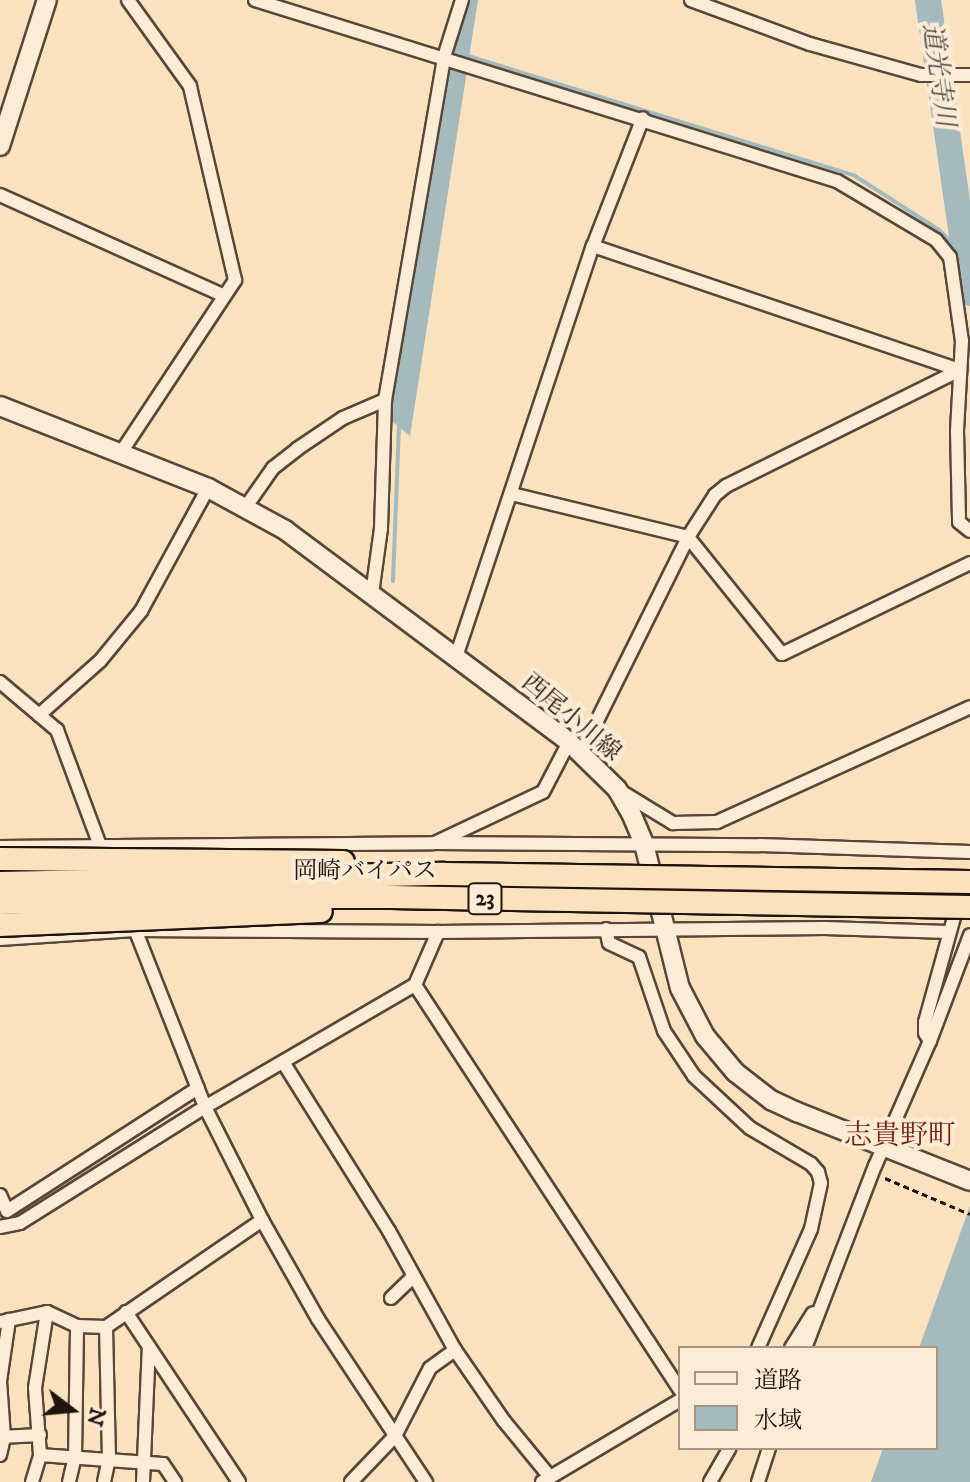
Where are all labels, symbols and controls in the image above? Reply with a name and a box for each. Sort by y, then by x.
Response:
water label: 道光寺川 [915,21,961,129]
street label: 西尾小川線 [516,668,626,768]
street label: 岡崎バイパス [293,858,437,886]
road number: 23 [467,881,503,917]
district label: 志貴野町 [844,1119,956,1153]
legend [678,1346,938,1450]
text: 道路 [754,1366,802,1396]
north arrow [32,1370,112,1450]
text: N [80,1404,111,1429]
text: 水域 [754,1406,802,1436]

